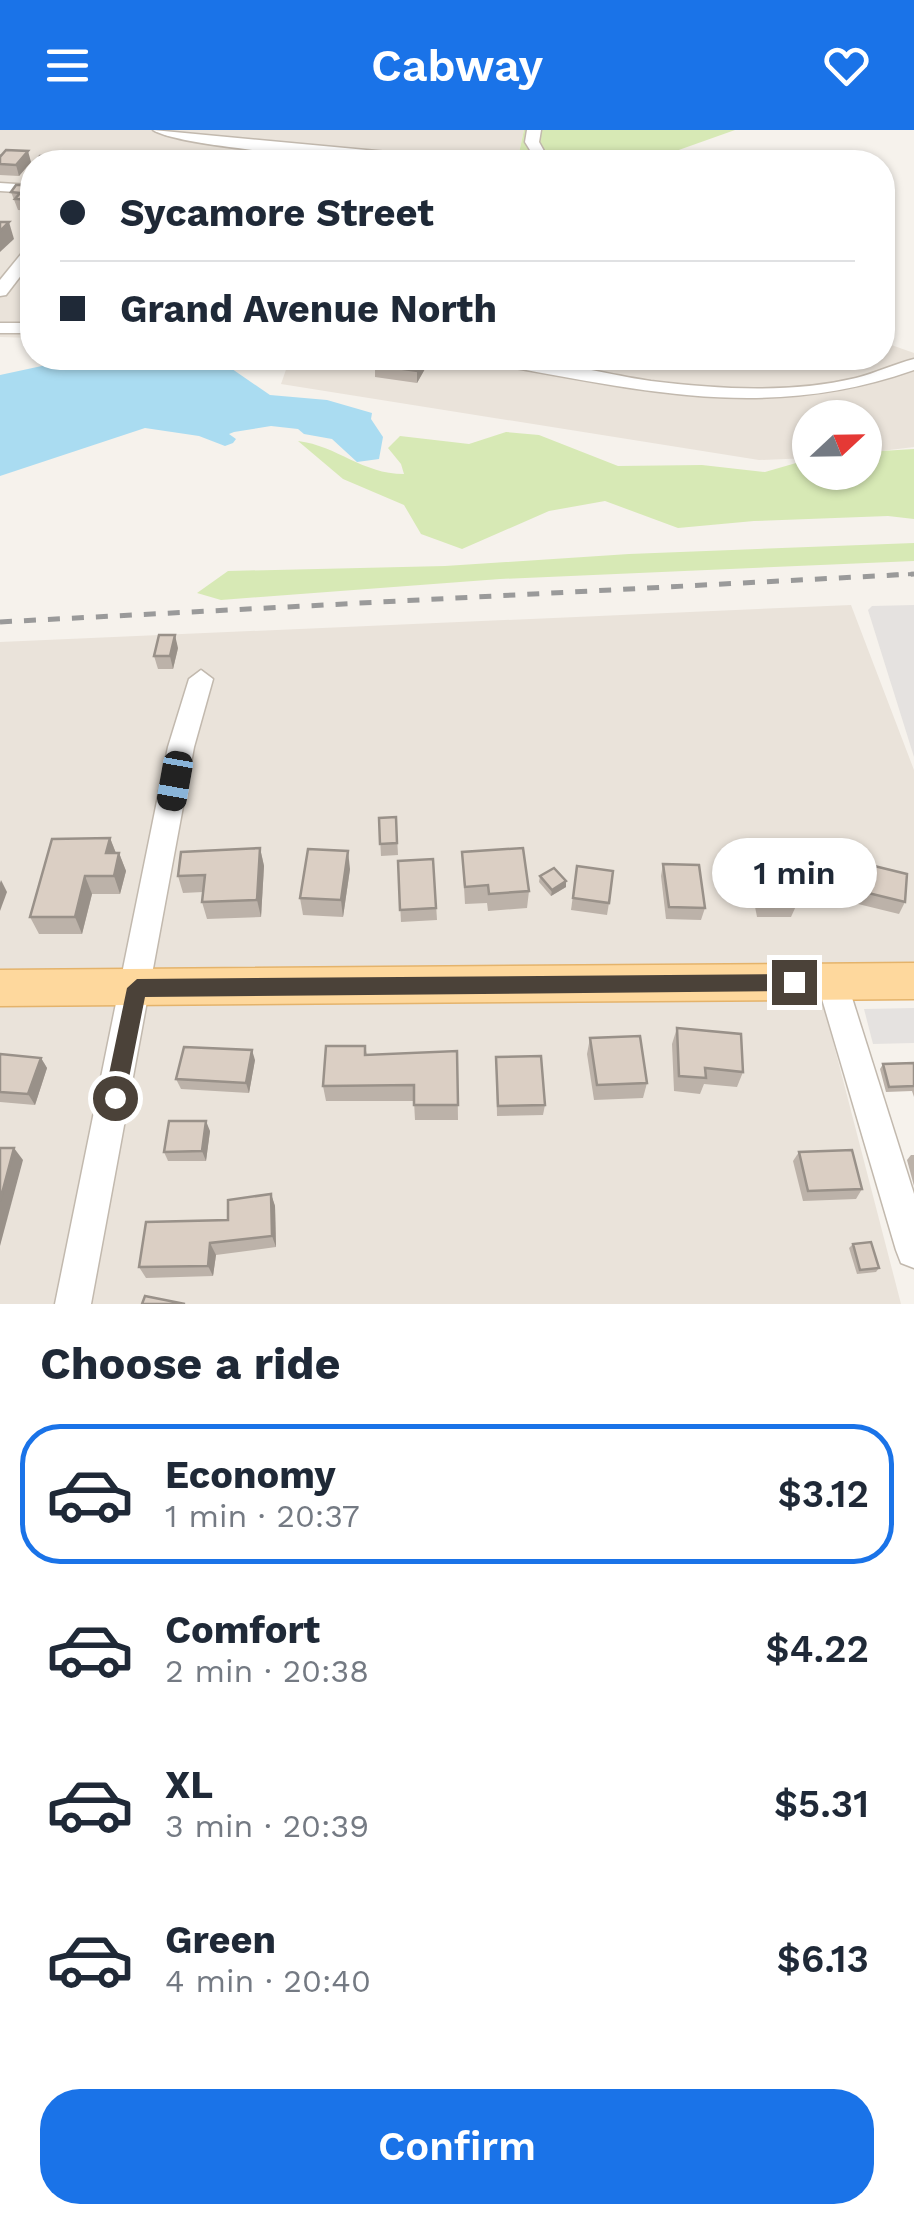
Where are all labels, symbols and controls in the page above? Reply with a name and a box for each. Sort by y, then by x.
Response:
icon: menu [40,38,95,93]
icon: heart [819,38,874,93]
text: Cabway [371,39,543,92]
text: Sycamore Street [120,191,434,235]
text: Grand Avenue North [120,287,497,331]
north arrow [792,400,882,490]
map controls [792,400,882,490]
car [155,749,195,813]
callout: 1 min [712,837,876,907]
text: 1 min [753,854,836,892]
route end [772,960,817,1005]
route start [93,1076,138,1121]
text: Choose a ride [40,1337,340,1390]
icon: car [45,1449,135,1539]
text: Economy [165,1453,336,1497]
text: $3.12 [778,1472,869,1516]
text: 1 min · 20:37 [165,1497,360,1535]
icon: car [45,1604,135,1694]
text: Comfort [165,1608,320,1652]
text: $4.22 [766,1627,869,1671]
text: 2 min · 20:38 [165,1652,369,1690]
icon: car [45,1759,135,1849]
text: XL [165,1763,213,1807]
text: $5.31 [774,1782,869,1826]
text: 3 min · 20:39 [165,1807,369,1845]
icon: car [45,1914,135,2004]
text: Green [165,1918,276,1962]
text: $6.13 [777,1937,869,1981]
text: 4 min · 20:40 [165,1962,371,2000]
button: Confirm [40,2089,874,2204]

